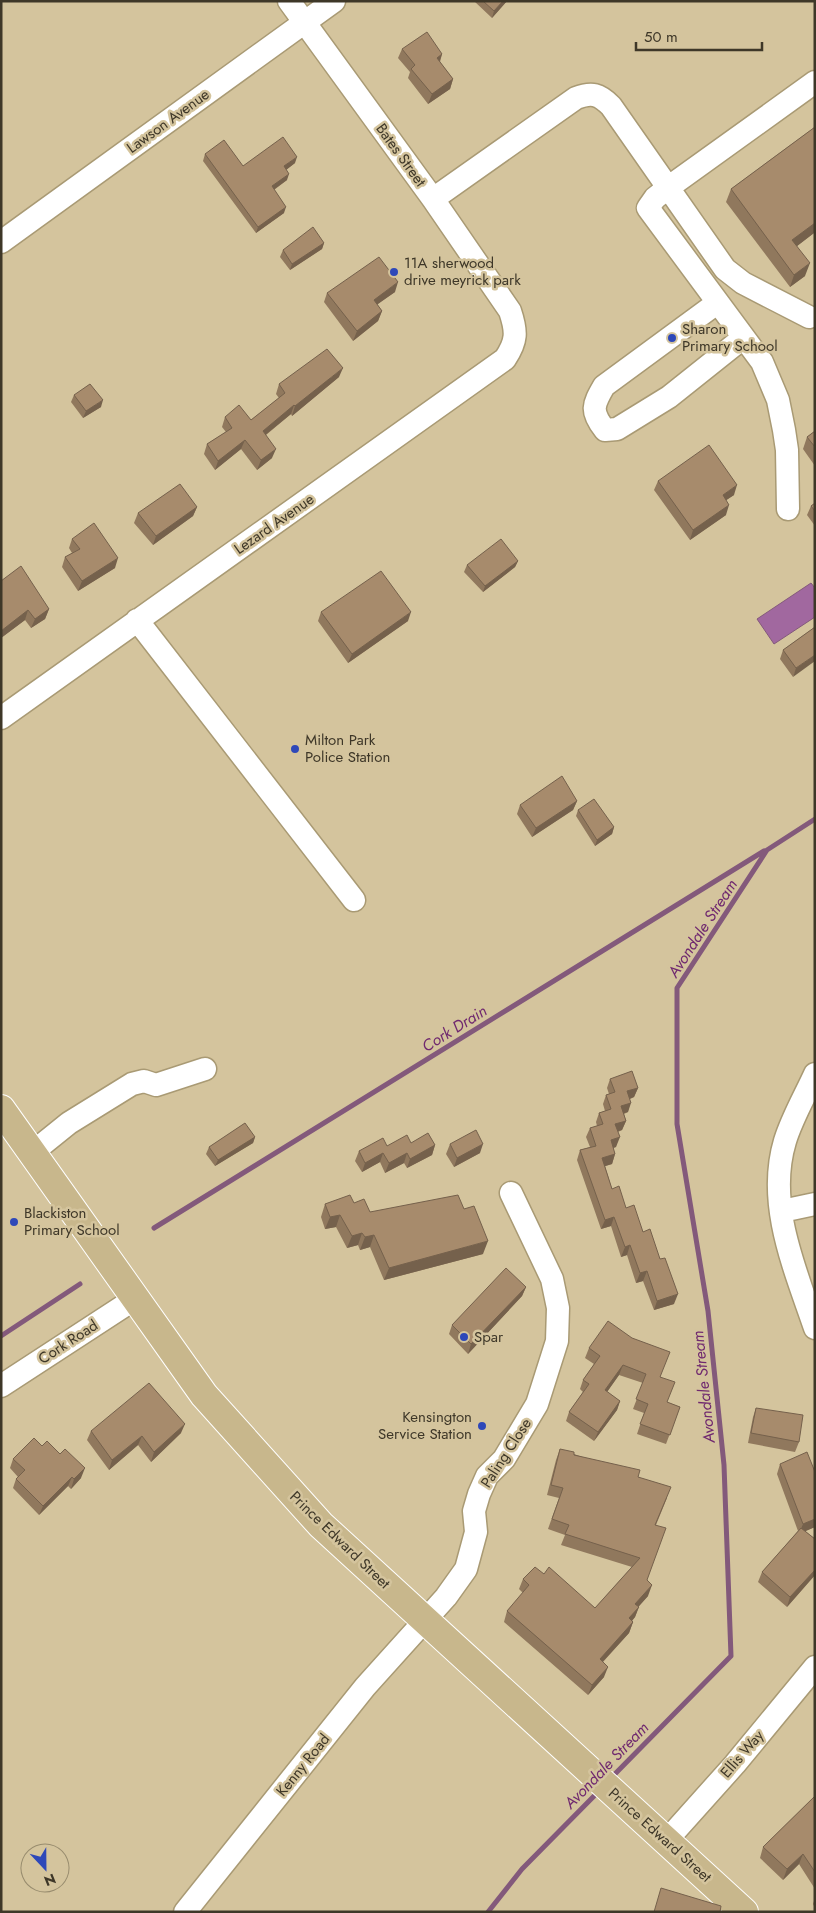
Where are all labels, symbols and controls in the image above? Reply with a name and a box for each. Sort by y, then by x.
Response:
scale bar [636,20,762,52]
text: 50 m [644,26,678,48]
street label: Lawson Avenue [122,83,214,159]
street label: Bates Street [371,119,432,191]
place label: 11A sherwood drive meyrick park [404,252,521,291]
marker: 11A sherwood drive meyrick park [388,266,400,278]
place label: Sharon Primary School [682,318,778,357]
marker: Sharon Primary School [666,332,678,344]
street label: Lezard Avenue [229,488,319,560]
place label: Milton Park Police Station [305,729,390,768]
marker: Milton Park Police Station [289,743,301,755]
water label: Avondale Stream [661,875,743,983]
water label: Cork Drain [417,999,491,1058]
place label: Blackiston Primary School [24,1202,120,1241]
marker: Blackiston Primary School [8,1216,20,1228]
street label: Cork Road [34,1315,102,1369]
place label: Spar [474,1326,504,1348]
water label: Avondale Stream [686,1330,721,1445]
marker: Spar [458,1331,470,1343]
place label: Kensington Service Station [378,1406,472,1445]
street label: Paling Close [475,1414,537,1492]
marker: Kensington Service Station [476,1420,488,1432]
street label: Prince Edward Street [285,1486,396,1594]
water label: Avondale Stream [558,1717,654,1815]
street label: Ellis Way [715,1725,769,1783]
street label: Kenny Road [271,1729,335,1801]
street label: Prince Edward Street [603,1783,717,1888]
north arrow [20,1843,70,1893]
text: N [41,1869,59,1891]

